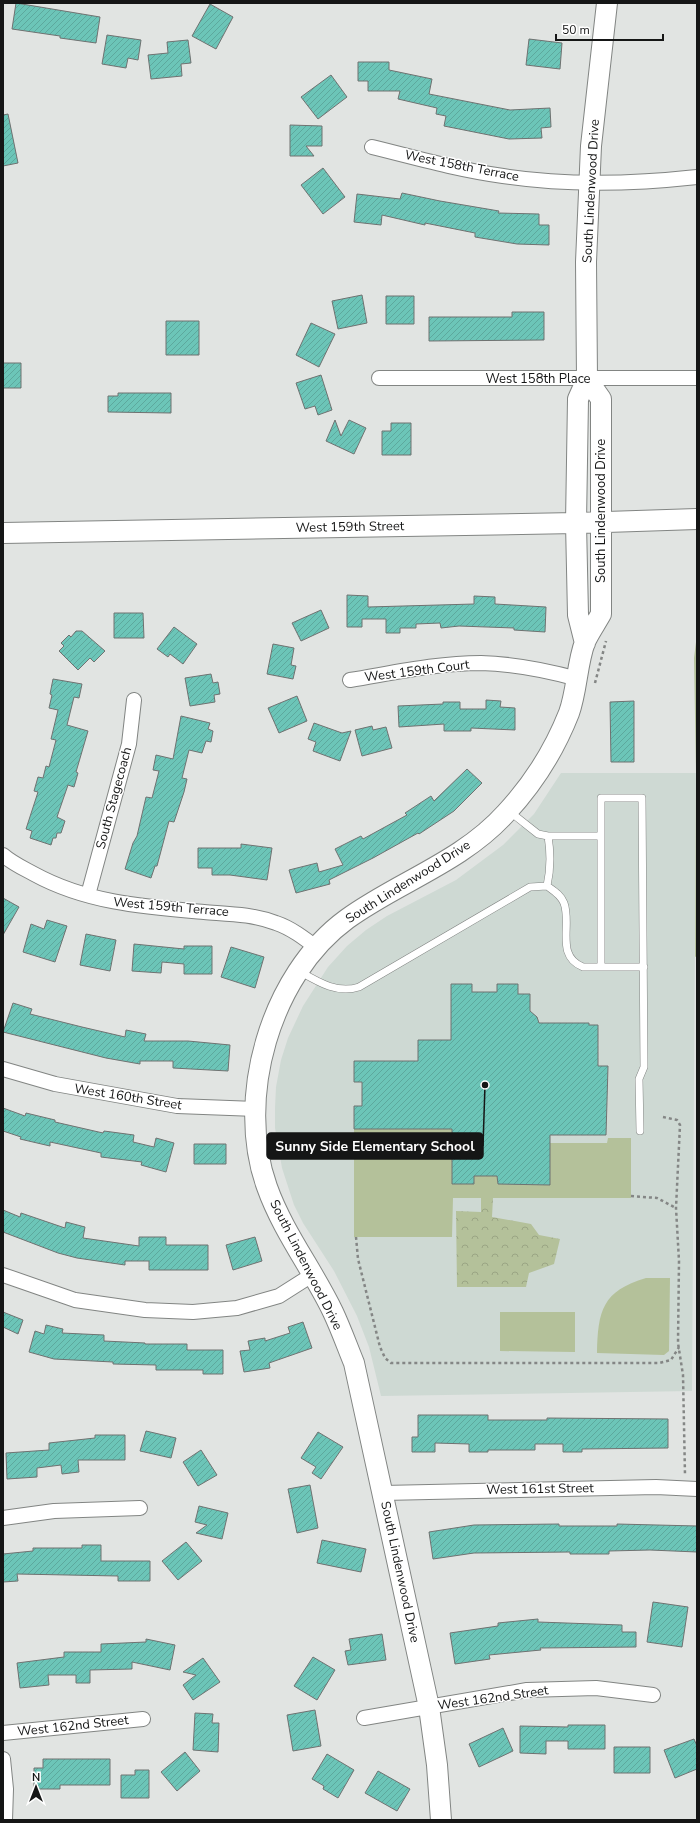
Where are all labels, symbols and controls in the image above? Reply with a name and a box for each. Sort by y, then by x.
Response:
scale bar [556,16,663,42]
text: 50 m [562,22,590,38]
street label: South Lindenwood Drive [578,118,604,263]
street label: West 158th Terrace [403,146,521,186]
street label: West 158th Place [486,370,591,388]
street label: South Lindenwood Drive [592,439,610,583]
street label: West 159th Street [295,517,405,537]
street label: West 159th Court [363,656,471,686]
street label: South Stagecoach [92,745,136,851]
street label: South Lindenwood Drive [342,836,474,928]
street label: West 159th Terrace [112,893,230,921]
street label: West 160th Street [73,1080,184,1114]
callout: Sunny Side Elementary School [267,1133,483,1159]
text: Sunny Side Elementary School [275,1137,475,1156]
street label: South Lindenwood Drive [265,1197,347,1333]
street label: West 161st Street [486,1479,594,1499]
street label: South Lindenwood Drive [376,1500,424,1644]
street label: West 162nd Street [436,1681,550,1715]
street label: West 162nd Street [17,1711,130,1741]
north arrow [16,1767,56,1807]
text: N [32,1770,40,1785]

